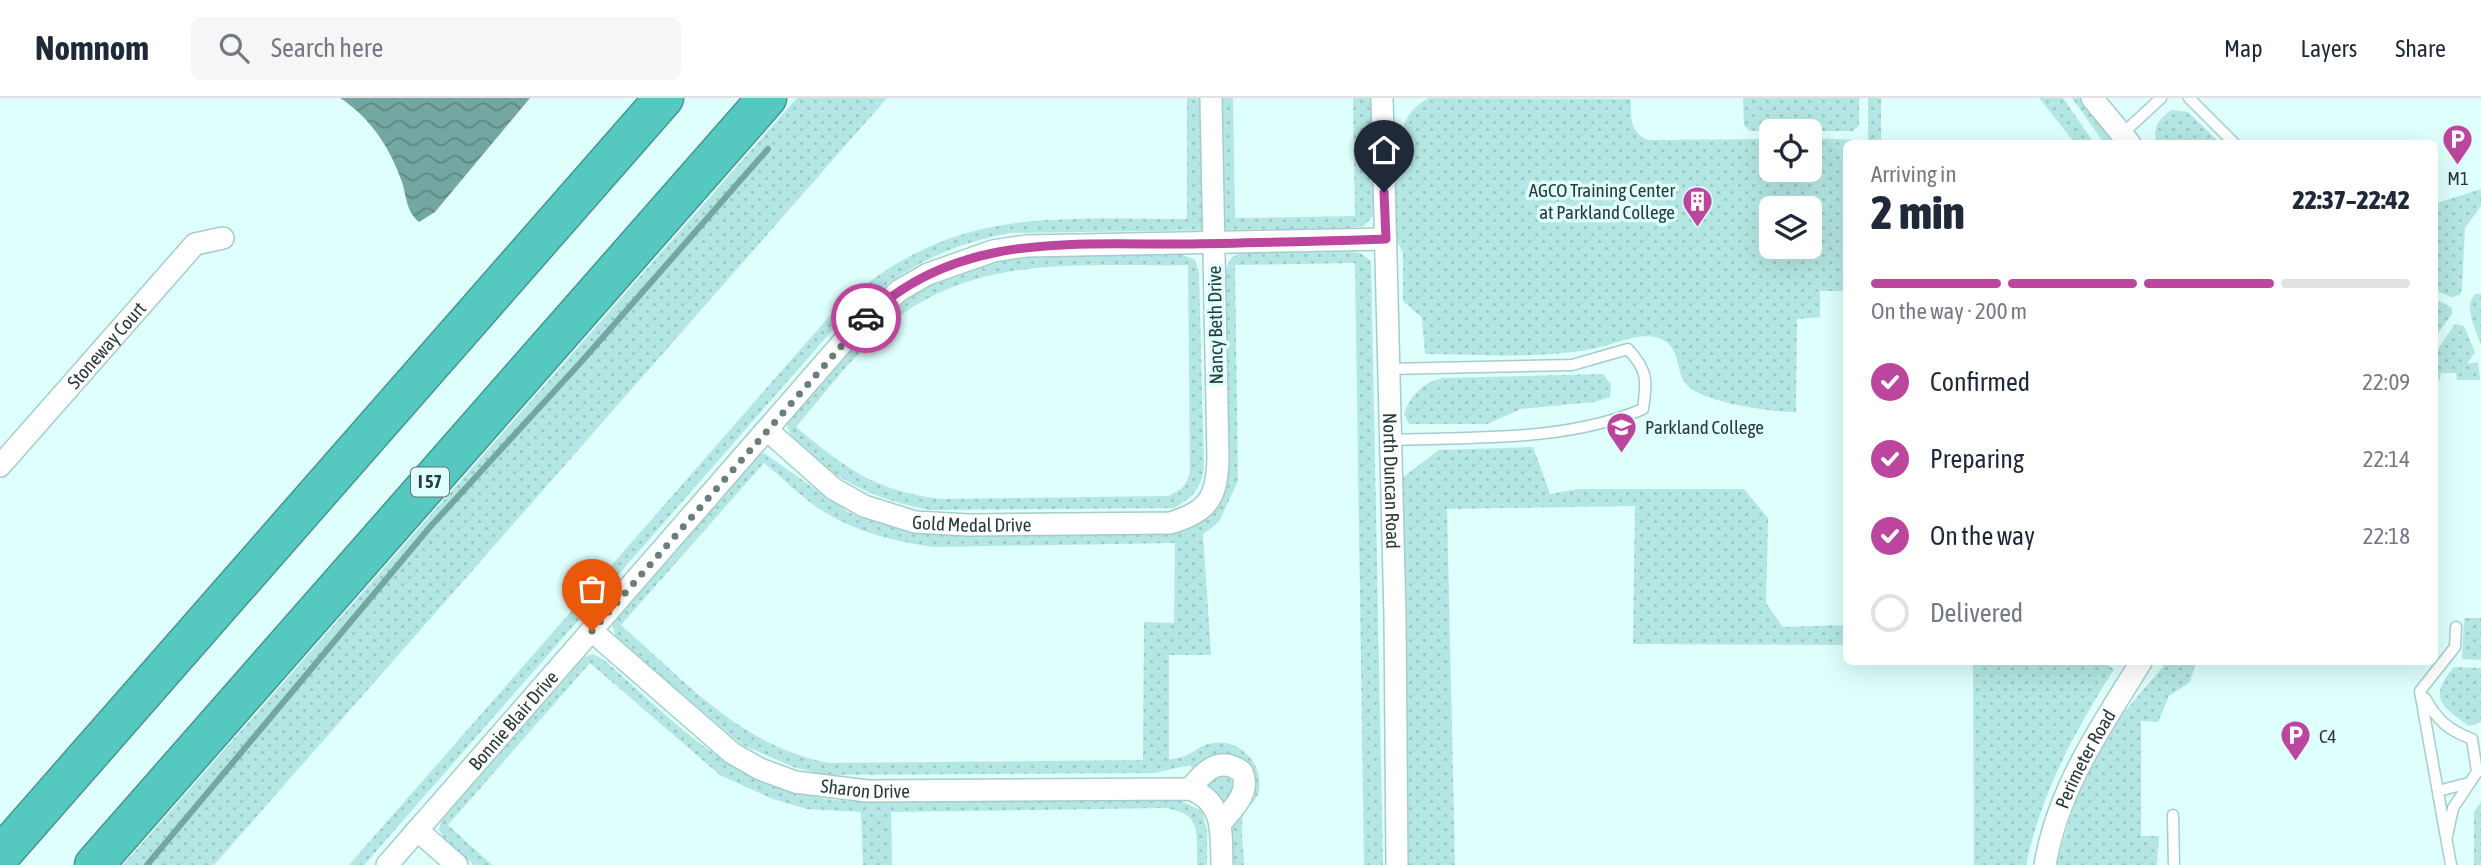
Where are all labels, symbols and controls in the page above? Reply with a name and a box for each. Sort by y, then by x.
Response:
search box [191,17,681,80]
text: Nomnom [35,29,149,67]
icon: search [215,29,253,67]
text: Search here [271,33,383,63]
text: Map [2224,35,2263,62]
text: Layers [2301,35,2357,62]
text: Share [2395,35,2446,62]
map controls [1759,119,1822,259]
button: locate [1759,119,1822,182]
pin [1354,120,1414,192]
parking icon: M1 [2441,122,2475,166]
icon: home [1365,131,1403,169]
text: Arriving in [1871,161,1957,187]
place label: M1 [2447,167,2469,189]
place label: AGCO Training Center at Parkland College [1529,179,1675,223]
building icon: AGCO Training Center at Parkland College [1681,184,1715,228]
text: 22:37–22:42 [2293,185,2410,215]
text: 2 min [1871,186,1965,239]
button: layers [1759,196,1822,259]
street label: Nancy Beth Drive [1203,266,1227,384]
courier [831,283,901,353]
street label: Stoneway Court [62,297,150,393]
text: On the way · 200 m [1871,298,2027,324]
icon: car [847,299,885,337]
icon: check [1871,363,1909,401]
text: Confirmed [1930,367,2030,397]
text: 22:09 [2362,369,2410,395]
school or university icon: Parkland College [1605,410,1639,454]
street label: North Duncan Road [1379,413,1404,549]
place label: Parkland College [1645,416,1764,438]
icon: check [1871,440,1909,478]
text: Preparing [1930,444,2024,474]
text: 22:14 [2363,446,2410,472]
road number: I 57 [411,468,449,496]
street label: Gold Medal Drive [912,511,1031,536]
icon: check [1871,517,1909,555]
text: On the way [1930,521,2035,551]
text: 22:18 [2363,523,2410,549]
pin [562,559,622,631]
icon: bag [573,570,611,608]
text: Delivered [1930,598,2023,628]
street label: Bonnie Blair Drive [464,666,562,774]
street label: Perimeter Road [2051,705,2120,811]
parking icon: C4 [2279,719,2313,763]
place label: C4 [2319,725,2337,747]
street label: Sharon Drive [819,774,910,802]

